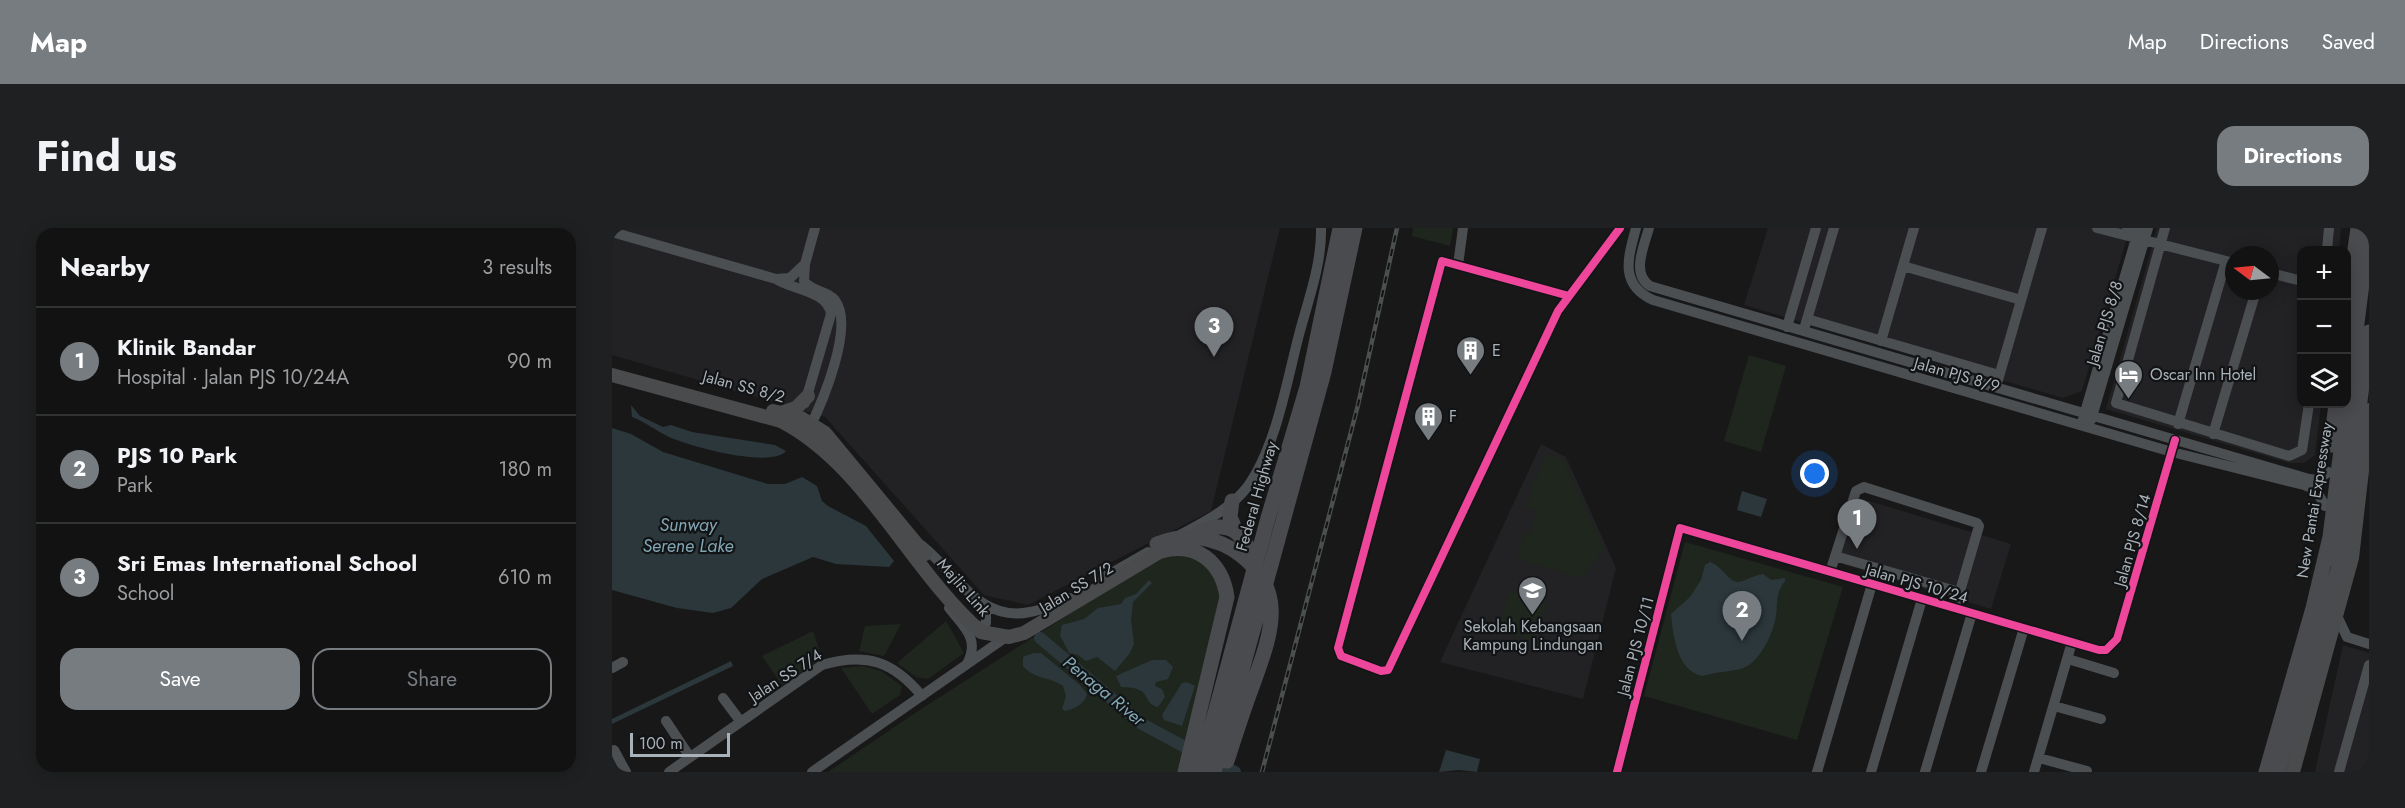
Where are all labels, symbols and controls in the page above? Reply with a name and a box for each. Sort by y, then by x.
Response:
text: Map [30,22,87,63]
text: Map [2128,27,2167,57]
text: Directions [2200,27,2289,57]
text: Saved [2322,27,2375,57]
text: Find us [36,126,177,187]
button: Directions [2217,126,2369,186]
north arrow [2225,246,2279,300]
map controls [2297,246,2351,408]
button: + [2297,246,2351,300]
text: Nearby [60,248,149,286]
text: 3 results [482,253,552,282]
street label: Jalan PJS 8/8 [2080,278,2128,370]
button: − [2297,300,2351,354]
pin: 3 [1194,308,1234,357]
text: Klinik Bandar [117,331,256,363]
building icon: E [1455,334,1487,376]
place label: E [1492,339,1501,362]
text: 1 [74,347,85,376]
text: 90 m [507,347,552,376]
street label: Jalan PJS 8/9 [1909,351,2002,398]
button: layers [2297,354,2351,408]
hotel icon: Oscar Inn Hotel [2113,358,2145,400]
text: Hospital · Jalan PJS 10/24A [117,363,349,392]
place label: Oscar Inn Hotel [2150,363,2256,386]
street label: Jalan SS 8/2 [698,364,788,408]
building icon: F [1412,400,1444,442]
place label: F [1449,405,1457,428]
street label: New Pantai Expressway [2291,420,2338,580]
street label: Federal Highway [1230,438,1283,554]
text: PJS 10 Park [117,439,237,471]
text: 2 [73,455,86,484]
text: 180 m [498,455,552,484]
your location [1800,459,1829,488]
text: Park [117,471,153,500]
street label: Jalan PJS 8/14 [2108,491,2157,591]
pin: 1 [1838,500,1876,549]
water label: Sunway Serene Lake [642,512,734,559]
text: Sri Emas International School [117,547,417,579]
street label: Majlis Link [932,553,996,622]
street label: Jalan SS 7/2 [1033,556,1118,620]
street label: Jalan PJS 10/24 [1861,557,1971,609]
text: 3 [73,563,86,592]
text: 610 m [498,563,552,592]
school or university icon: Sekolah Kebangsaan Kampung Lindungan [1517,574,1549,616]
text: School [117,579,174,608]
pin: 2 [1722,592,1762,641]
street label: Jalan PJS 10/11 [1611,594,1660,700]
place label: Sekolah Kebangsaan Kampung Lindungan [1463,615,1603,656]
street label: Jalan SS 7/4 [743,643,826,709]
button: Save [60,648,300,710]
button: Share [312,648,552,710]
water label: Penaga River [1057,650,1152,733]
scale bar [630,730,730,758]
text: 100 m [639,732,683,755]

